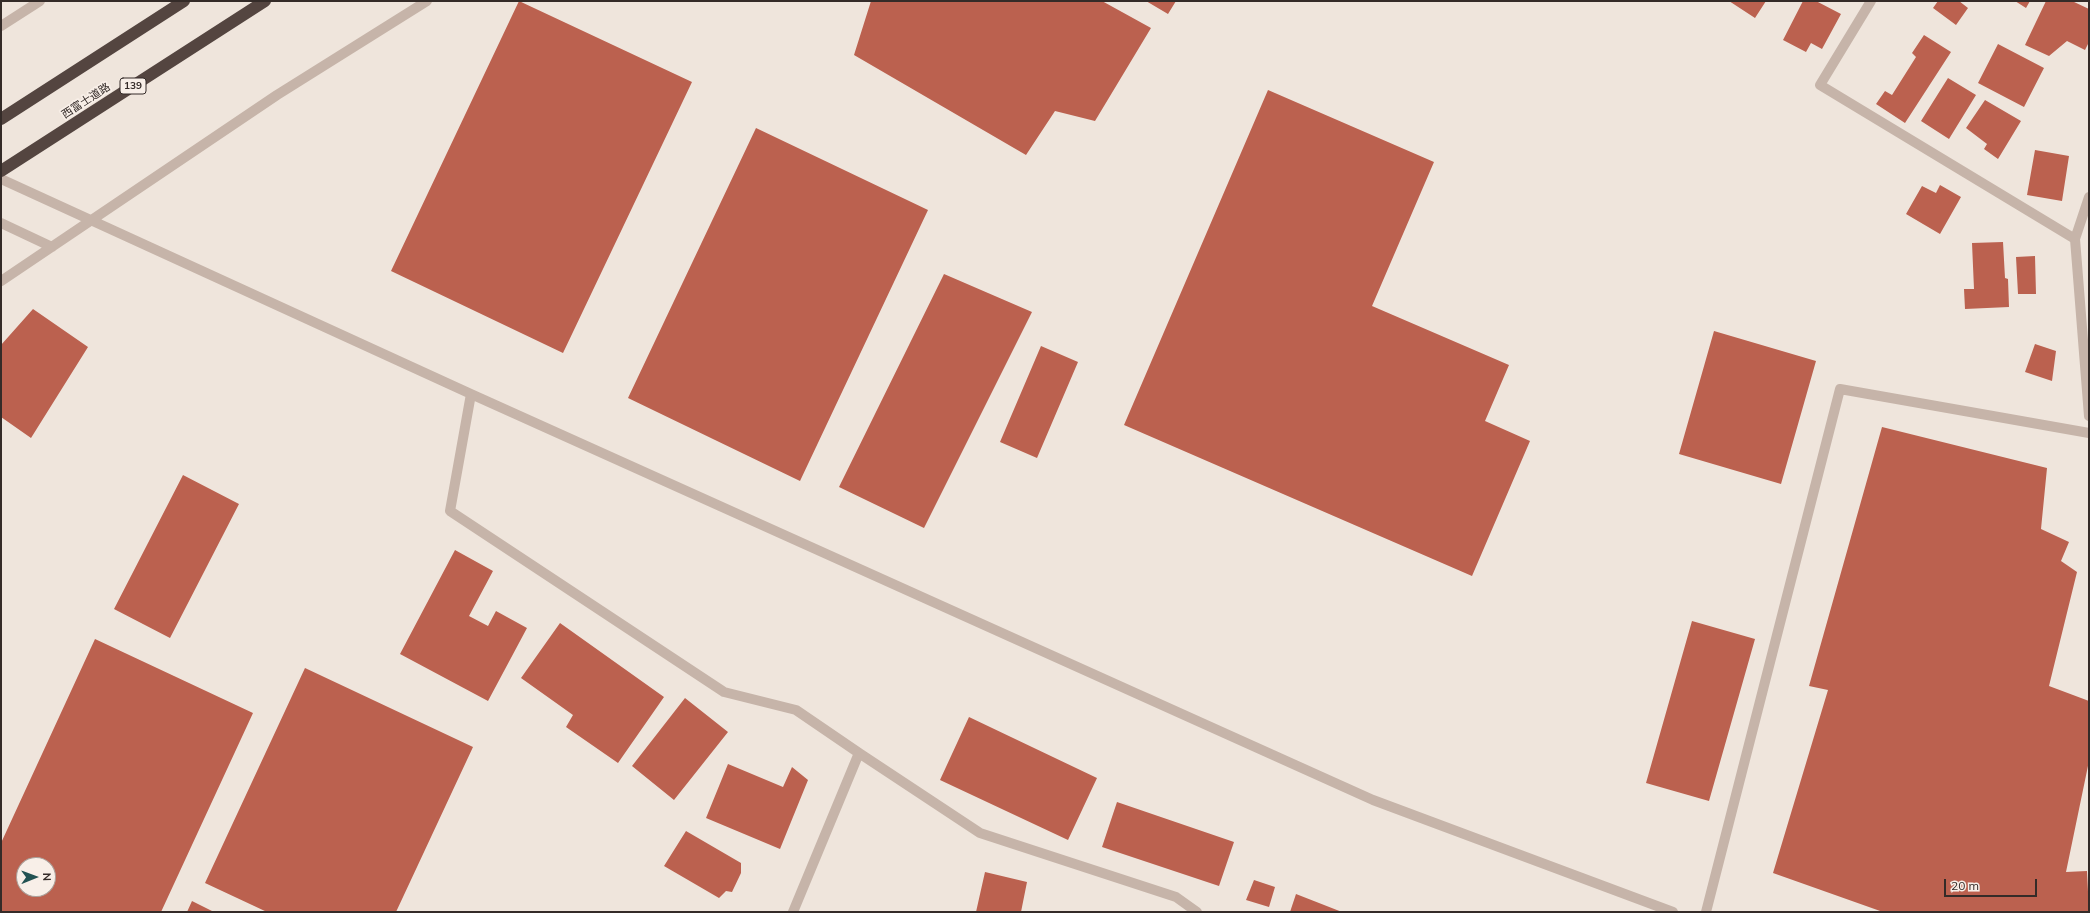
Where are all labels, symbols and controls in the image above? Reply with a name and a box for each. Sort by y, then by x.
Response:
road number: 139 [120,78,146,94]
street label: 西富士道路 [59,80,113,122]
north arrow [16,857,56,897]
scale bar [1946,871,2039,897]
text: N [40,873,54,881]
text: 20 m [1951,878,1979,893]

